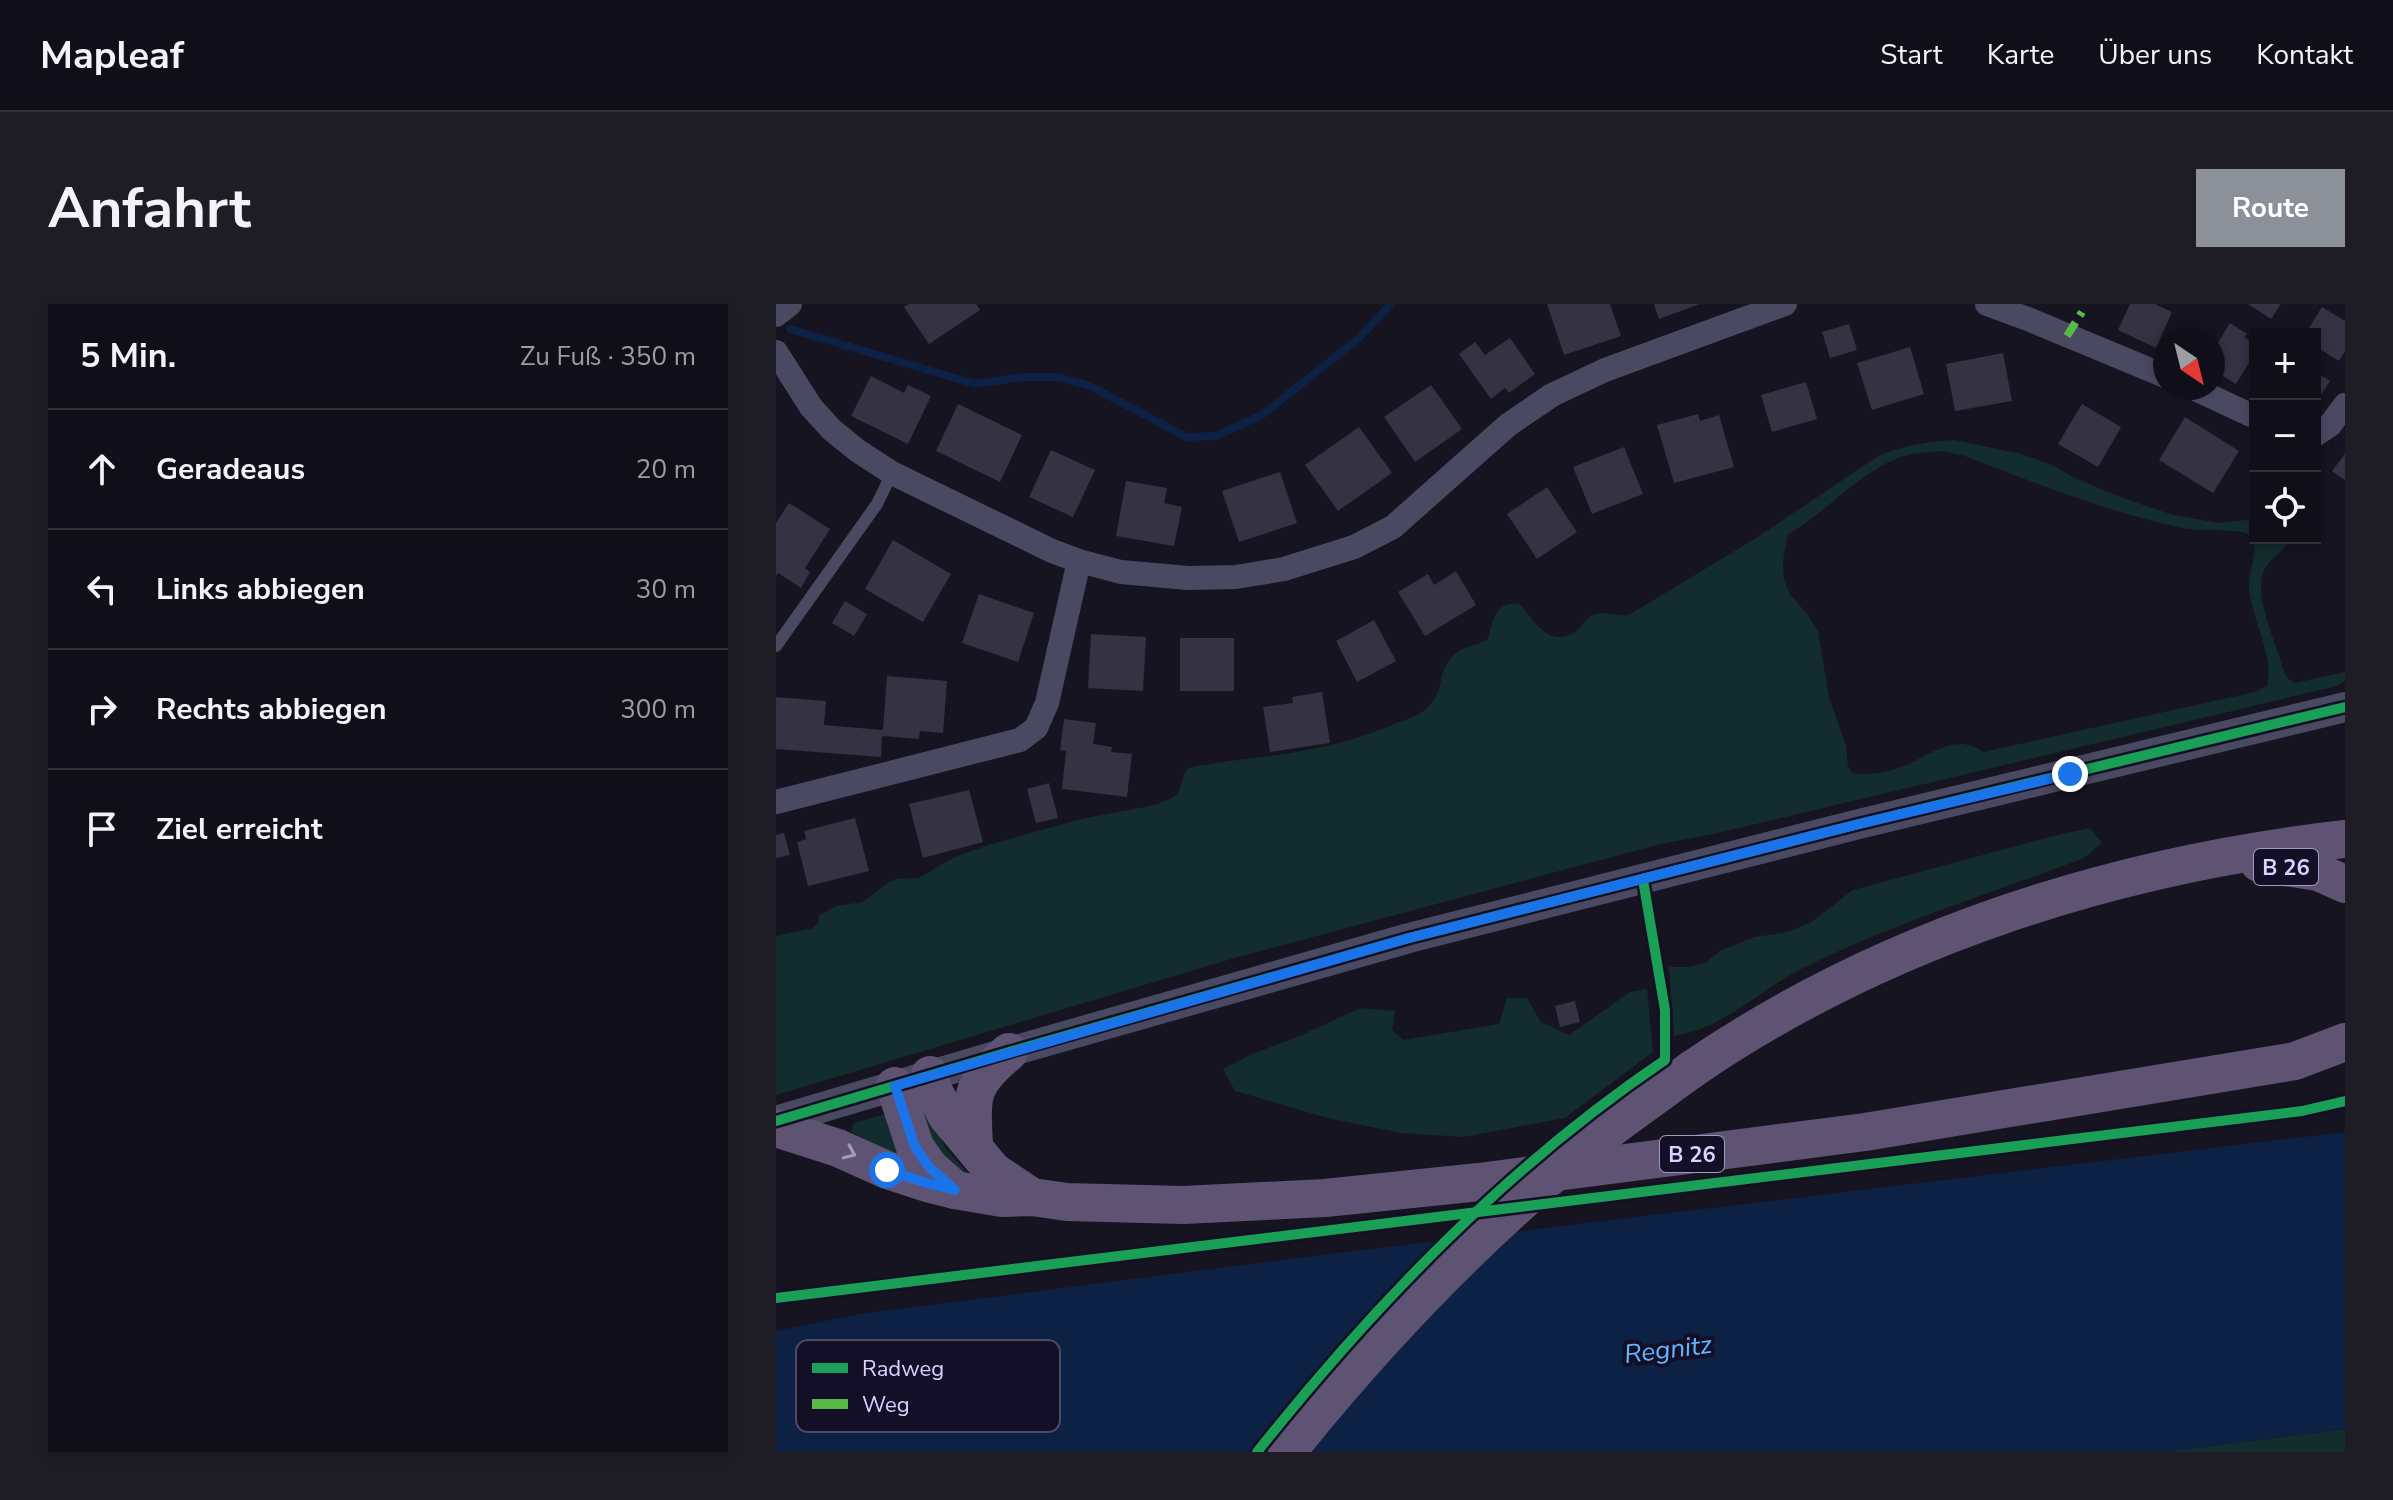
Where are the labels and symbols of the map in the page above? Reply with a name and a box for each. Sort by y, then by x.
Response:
north arrow [2153,328,2225,400]
route end [2052,756,2088,792]
road number: B 26 [2254,849,2318,885]
road number: B 26 [1660,1136,1724,1172]
one-way arrow [841,1144,856,1160]
route start [869,1152,905,1188]
water label: Regnitz [1622,1327,1714,1372]
legend [796,1340,1060,1432]
text: Radweg [862,1354,944,1384]
text: Weg [862,1390,910,1420]

